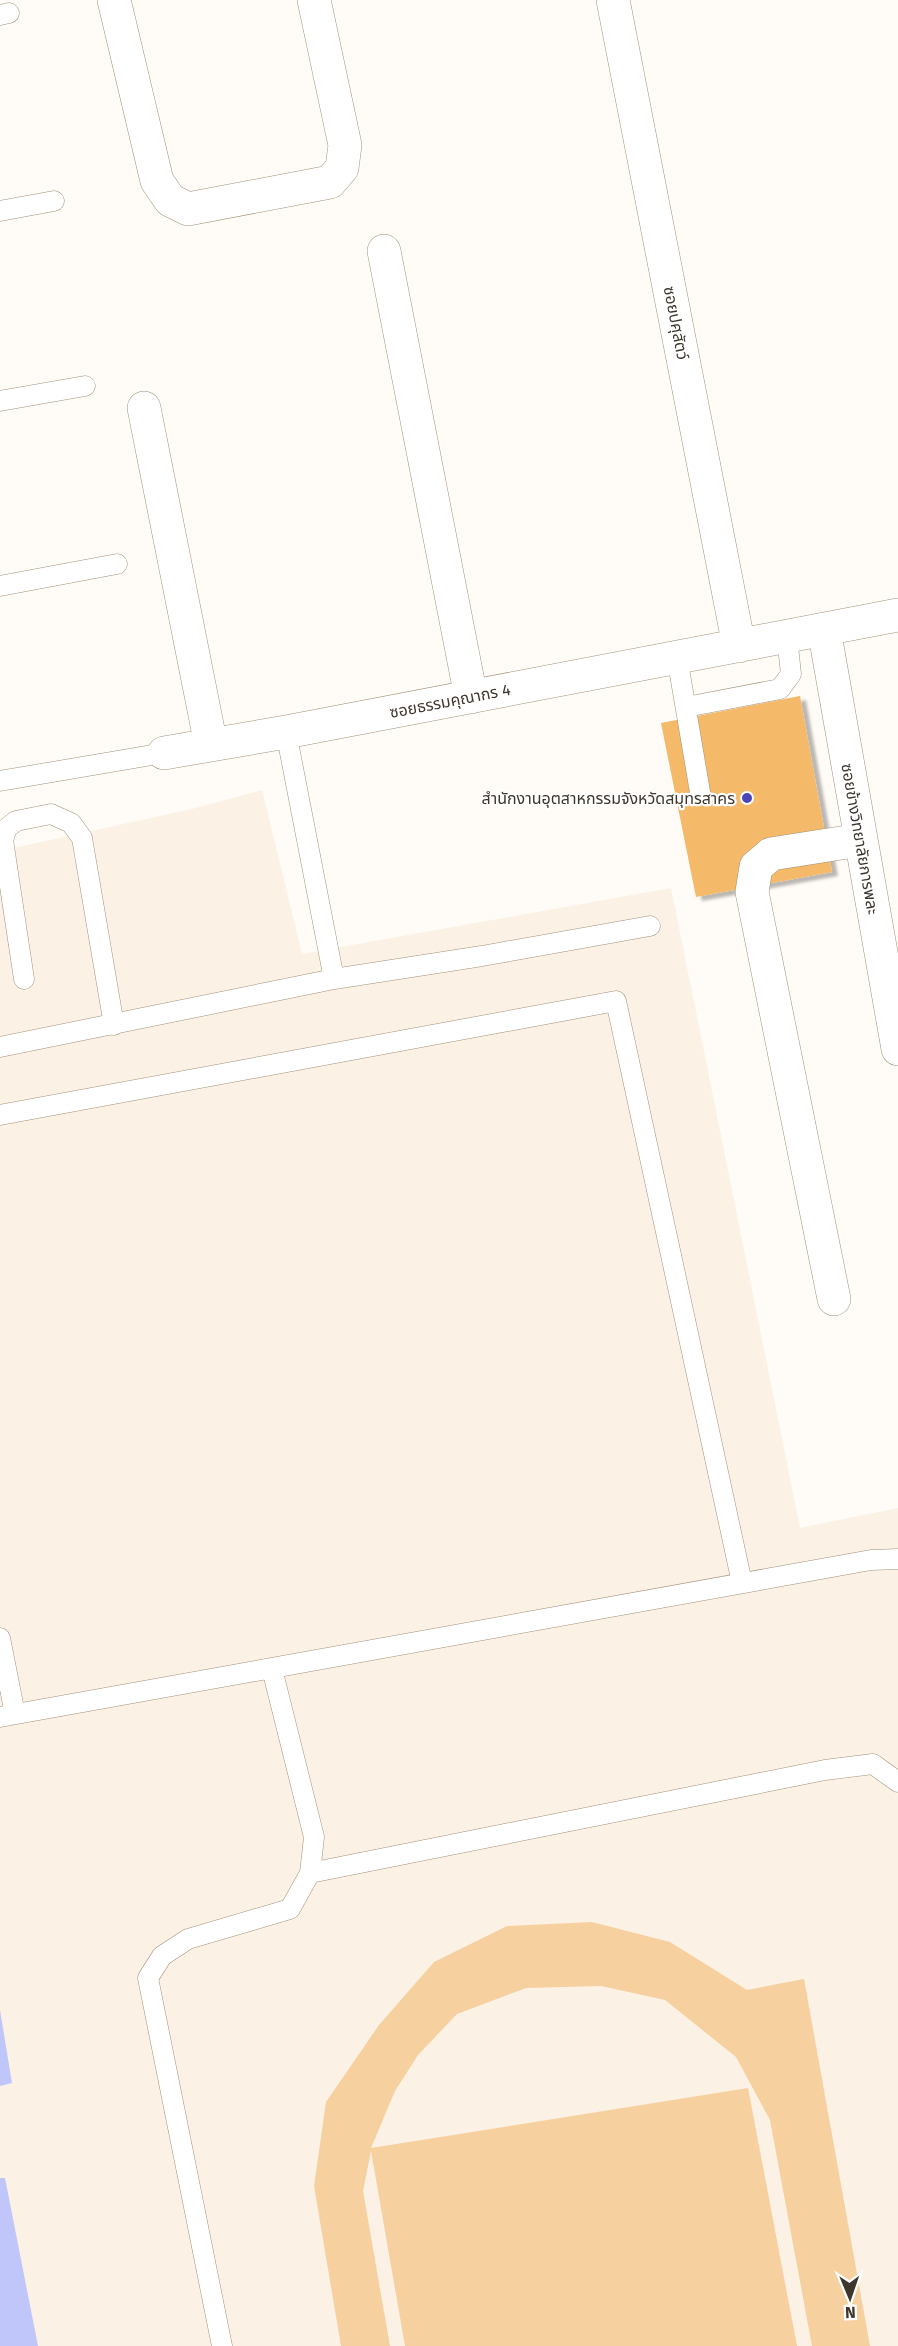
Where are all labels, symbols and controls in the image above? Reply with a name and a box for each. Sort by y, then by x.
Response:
street label: ซอยปศุสัตว์ [660,285,692,362]
street label: ซอยธรรมคุณากร 4 [388,680,513,722]
street label: ซอยข้างวิทยาลัยการพละ [837,762,883,916]
place label: สำนักงานอุตสาหกรรมจังหวัดสมุทรสาคร [482,789,735,808]
marker: สำนักงานอุตสาหกรรมจังหวัดสมุทรสาคร [740,791,754,805]
north arrow [820,2268,880,2328]
text: N [845,2303,856,2322]

